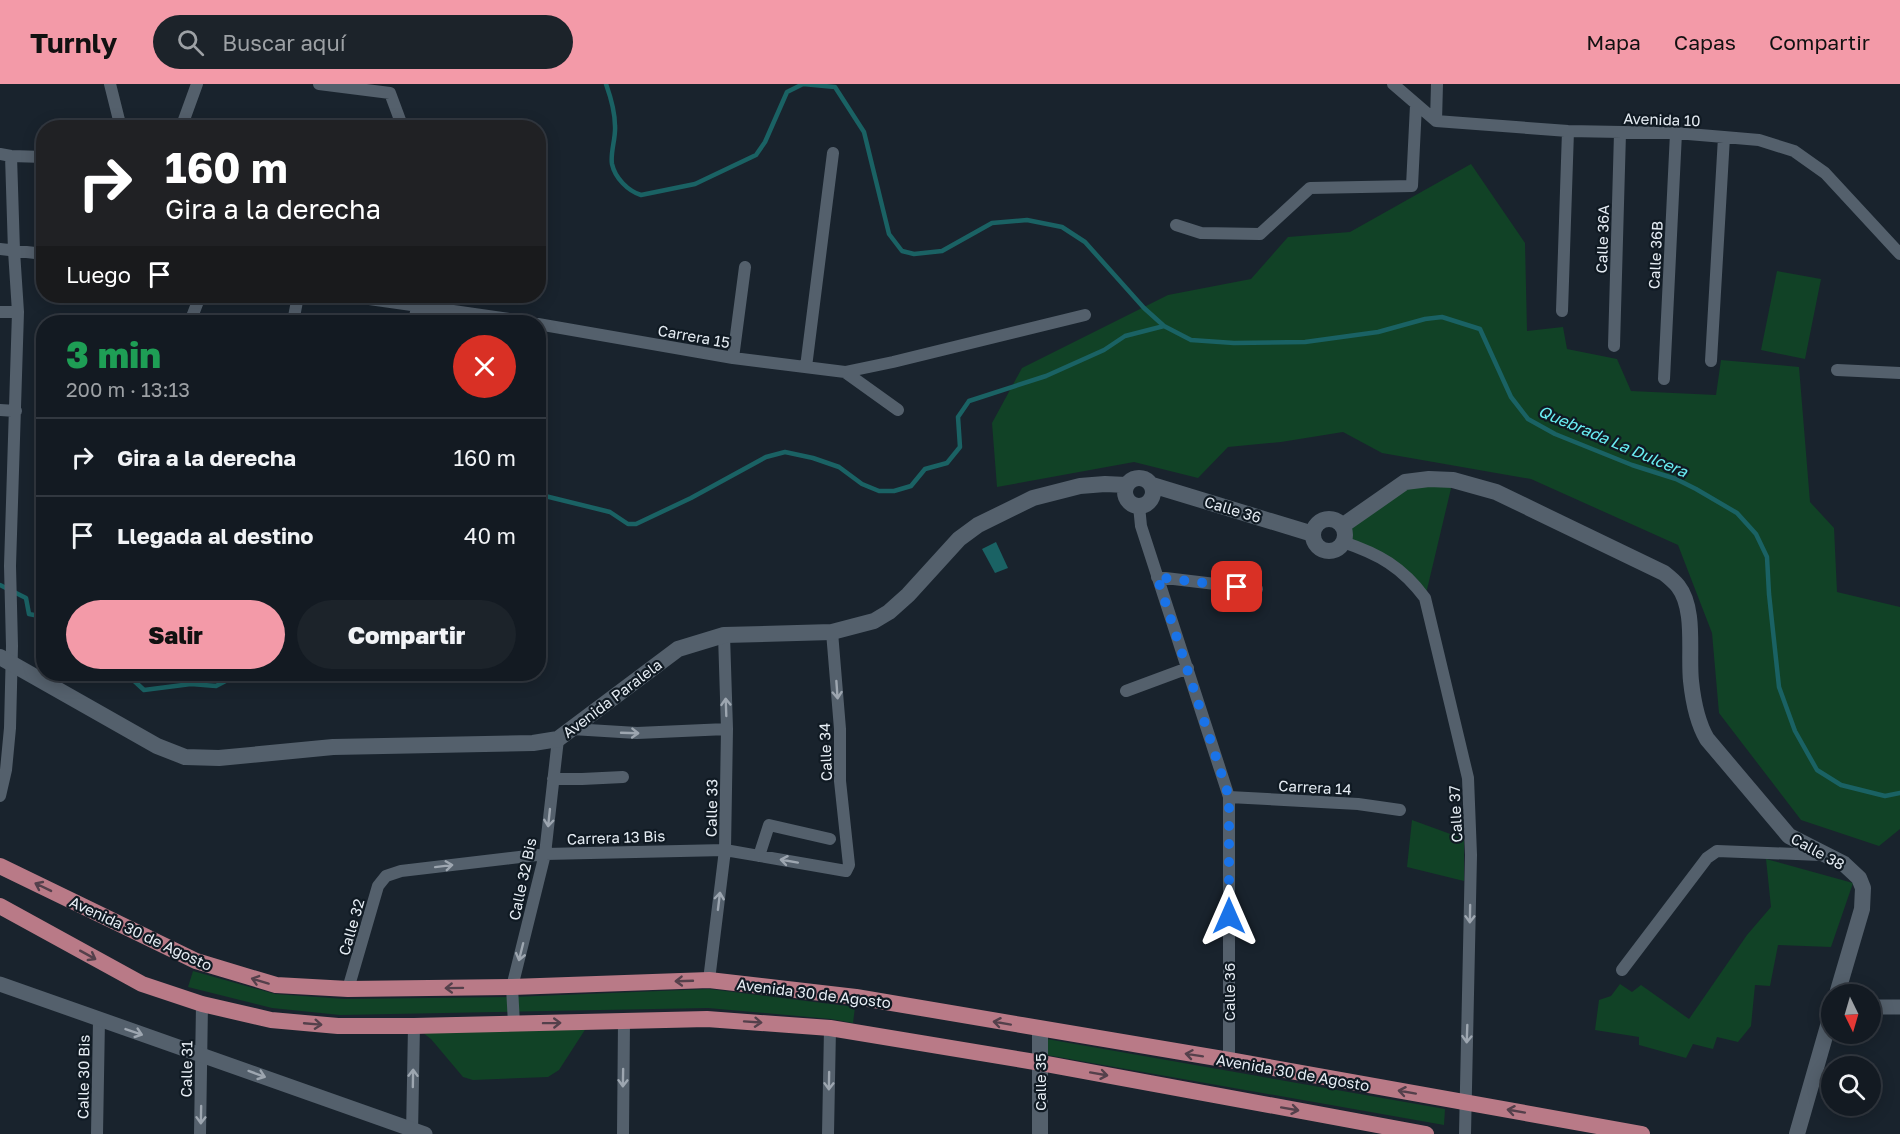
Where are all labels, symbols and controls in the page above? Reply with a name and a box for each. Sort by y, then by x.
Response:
search box [153,15,573,69]
text: Turnly [30,26,117,59]
icon: search [174,26,207,59]
text: Buscar aquí [222,29,346,56]
text: Mapa [1586,29,1641,55]
text: Capas [1674,29,1736,55]
text: Compartir [1769,29,1870,55]
street label: Avenida 10 [1623,109,1701,129]
text: 160 m [165,142,288,192]
icon: right [66,144,144,222]
text: Gira a la derecha [165,193,381,225]
street label: Calle 36A [1592,204,1612,274]
street label: Calle 36B [1644,220,1666,290]
icon: arrive [143,258,176,291]
text: Luego [66,261,131,288]
street label: Carrera 15 [657,321,731,351]
text: 3 min [66,333,161,376]
button: close [453,335,516,398]
text: 200 m · 13:13 [66,377,190,401]
water label: Quebrada La Dulcera [1535,401,1691,482]
icon: right [66,441,99,474]
text: Gira a la derecha [117,444,296,471]
text: 160 m [453,444,516,471]
street label: Calle 36 [1202,492,1264,526]
icon: arrive [66,519,99,552]
text: Llegada al destino [117,522,314,549]
text: 40 m [464,522,516,549]
pin [1211,561,1262,612]
icon: arrive [1220,570,1253,603]
button: Salir [66,600,285,669]
button: Compartir [297,600,516,669]
street label: Avenida Paralela [559,655,665,741]
one-way arrow [831,680,842,699]
one-way arrow [721,698,732,718]
street label: Calle 34 [815,722,835,782]
one-way arrow [620,727,640,738]
street label: Carrera 14 [1278,776,1352,798]
street label: Calle 33 [701,779,721,837]
street label: Calle 37 [1445,785,1465,843]
one-way arrow [543,807,554,827]
street label: Carrera 13 Bis [566,826,666,848]
street label: Calle 38 [1788,829,1848,873]
street label: Calle 32 Bis [504,836,540,922]
one-way arrow [780,855,799,866]
one-way arrow [433,860,453,871]
one-way arrow [34,880,52,892]
position arrow [1197,884,1261,948]
street label: Avenida 30 de Agosto [67,892,215,974]
one-way arrow [713,892,724,912]
street label: Calle 32 [334,897,368,957]
one-way arrow [1465,903,1476,923]
one-way arrow [515,942,526,961]
one-way arrow [79,949,96,961]
street label: Calle 36 [1220,963,1238,1021]
one-way arrow [251,975,270,986]
street label: Avenida 30 de Agosto [736,975,892,1011]
one-way arrow [675,976,695,987]
one-way arrow [444,982,464,994]
north arrow [1821,984,1881,1044]
map controls [1821,984,1881,1116]
one-way arrow [542,1017,562,1029]
one-way arrow [743,1017,763,1028]
one-way arrow [993,1017,1012,1028]
one-way arrow [302,1019,322,1030]
one-way arrow [1462,1023,1473,1043]
one-way arrow [124,1027,143,1038]
street label: Calle 30 Bis [73,1035,93,1119]
street label: Calle 31 [177,1041,195,1097]
one-way arrow [1185,1049,1205,1060]
street label: Avenida 30 de Agosto [1215,1050,1371,1094]
street label: Calle 35 [1031,1053,1049,1111]
button: search [1821,1056,1881,1116]
one-way arrow [617,1067,629,1087]
one-way arrow [407,1069,419,1089]
one-way arrow [1088,1069,1108,1080]
one-way arrow [247,1070,266,1081]
one-way arrow [823,1070,835,1090]
one-way arrow [1398,1086,1418,1097]
one-way arrow [1280,1104,1300,1115]
one-way arrow [195,1105,207,1125]
one-way arrow [1506,1105,1526,1116]

